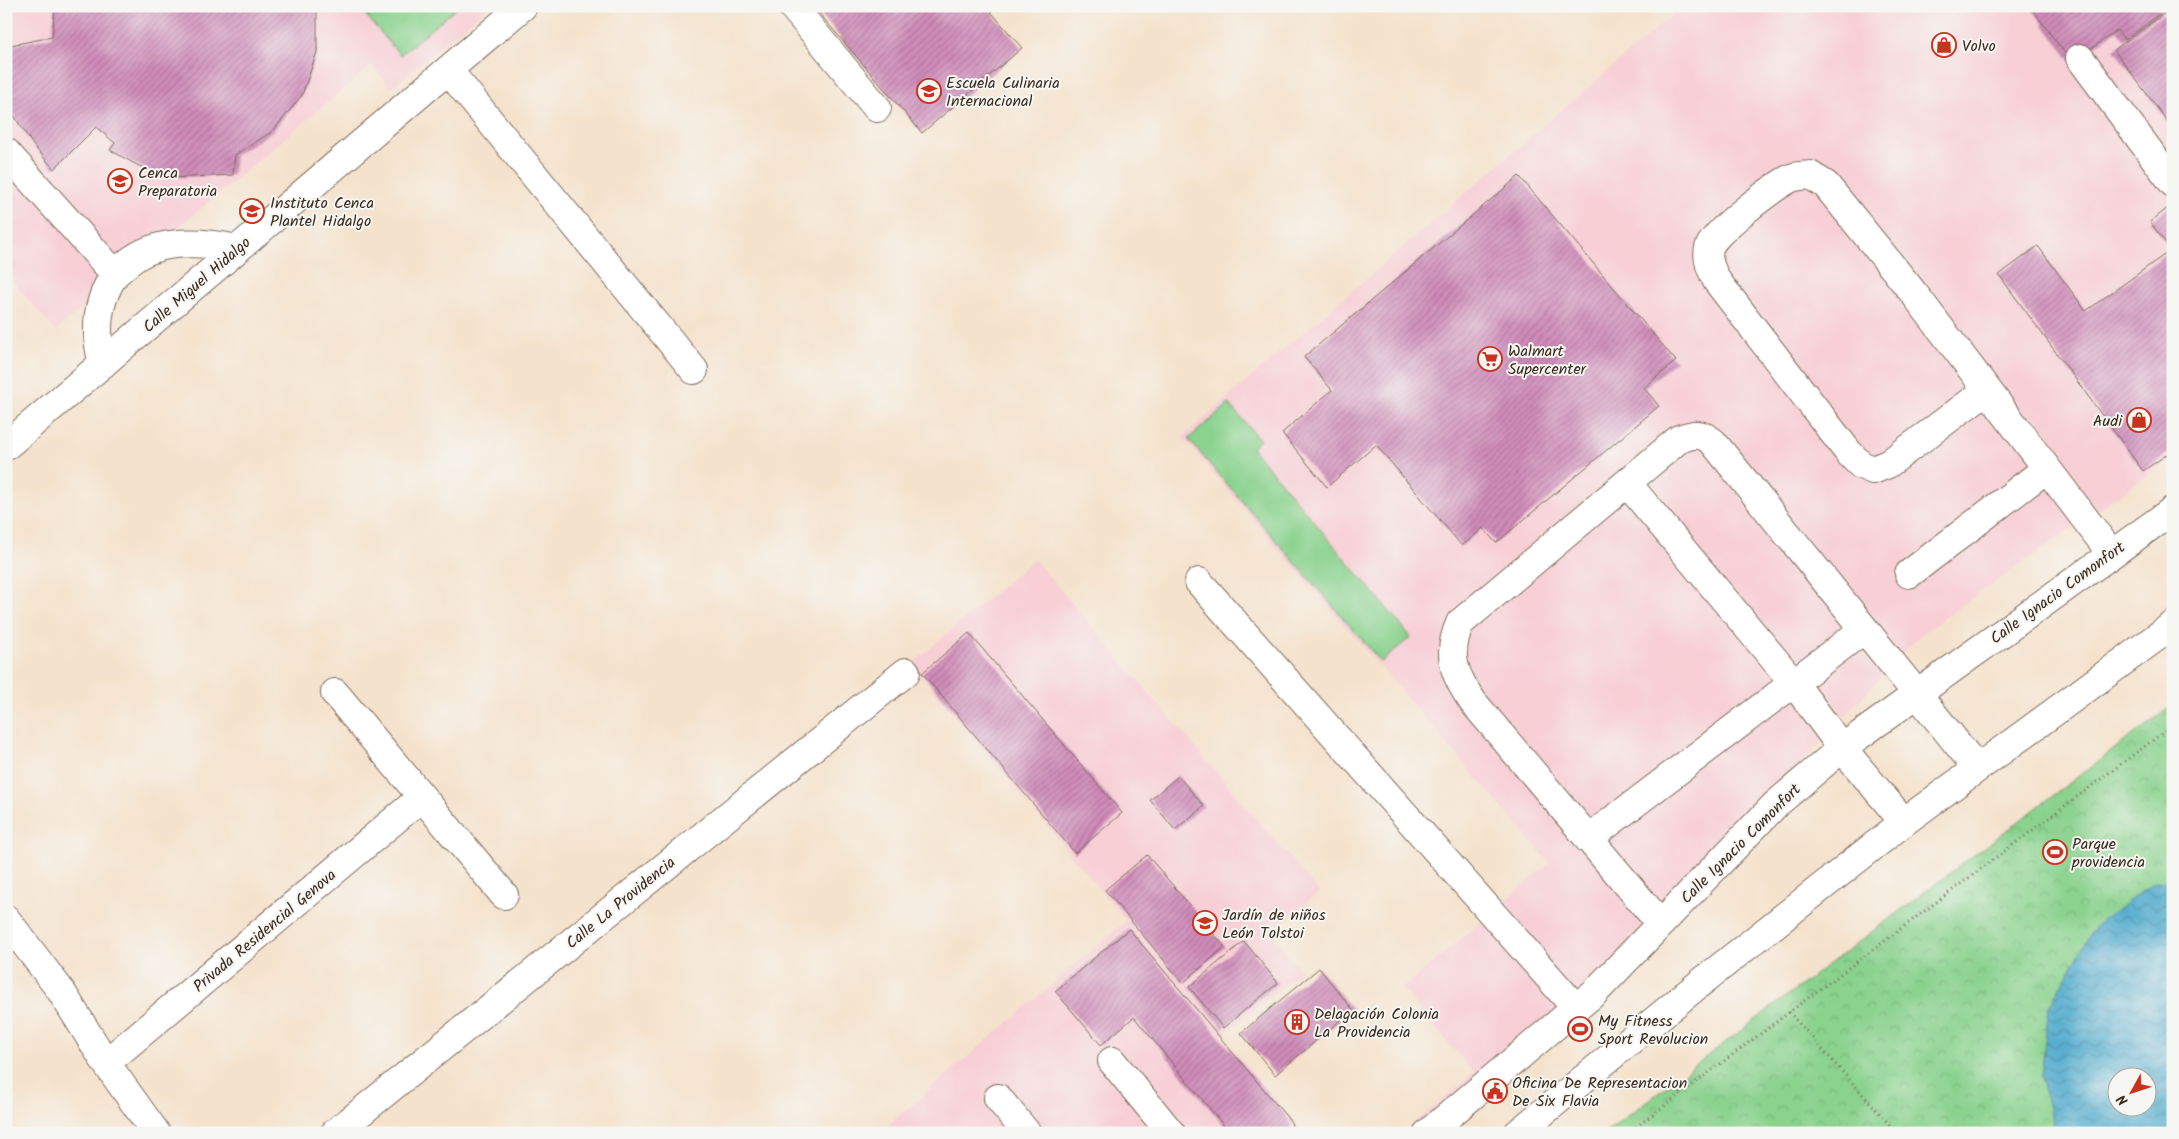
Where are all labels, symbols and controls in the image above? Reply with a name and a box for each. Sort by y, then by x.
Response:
shop icon: Volvo [1931,32,1957,58]
place label: Volvo [1962,34,1996,59]
place label: Escuela Culinaria Internacional [946,71,1060,114]
school or university icon: Escuela Culinaria Internacional [916,78,942,104]
place label: Cenca Preparatoria [138,161,217,204]
school or university icon: Cenca Preparatoria [107,168,133,194]
place label: Instituto Cenca Plantel Hidalgo [270,191,374,234]
school or university icon: Instituto Cenca Plantel Hidalgo [239,198,265,224]
street label: Calle Miguel Hidalgo [137,231,257,339]
place label: Walmart Supercenter [1508,339,1588,382]
supermarket icon: Walmart Supercenter [1477,346,1503,372]
shop icon: Audi [2126,407,2152,433]
place label: Audi [2093,409,2123,434]
street label: Calle Ignacio Comonfort [1985,535,2131,651]
street label: Calle Ignacio Comonfort [1675,777,1808,910]
place label: Parque providencia [2071,832,2145,875]
sports icon: Parque providencia [2042,839,2068,865]
street label: Calle La Providencia [561,851,681,955]
street label: Privada Residencial Genova [188,864,342,999]
place label: Jardín de niños León Tolstoi [1222,903,1326,946]
school or university icon: Jardín de niños León Tolstoi [1192,910,1218,936]
place label: Delagación Colonia La Providencia [1314,1002,1439,1045]
building icon: Delagación Colonia La Providencia [1284,1009,1310,1035]
place label: My Fitness Sport Revolucion [1598,1009,1708,1052]
sports icon: My Fitness Sport Revolucion [1567,1016,1593,1042]
north arrow [2106,1066,2156,1116]
place label: Oficina De Representacion De Six Flavia [1512,1071,1687,1114]
public building icon: Oficina De Representacion De Six Flavia [1482,1078,1508,1104]
text: N [2111,1089,2134,1110]

